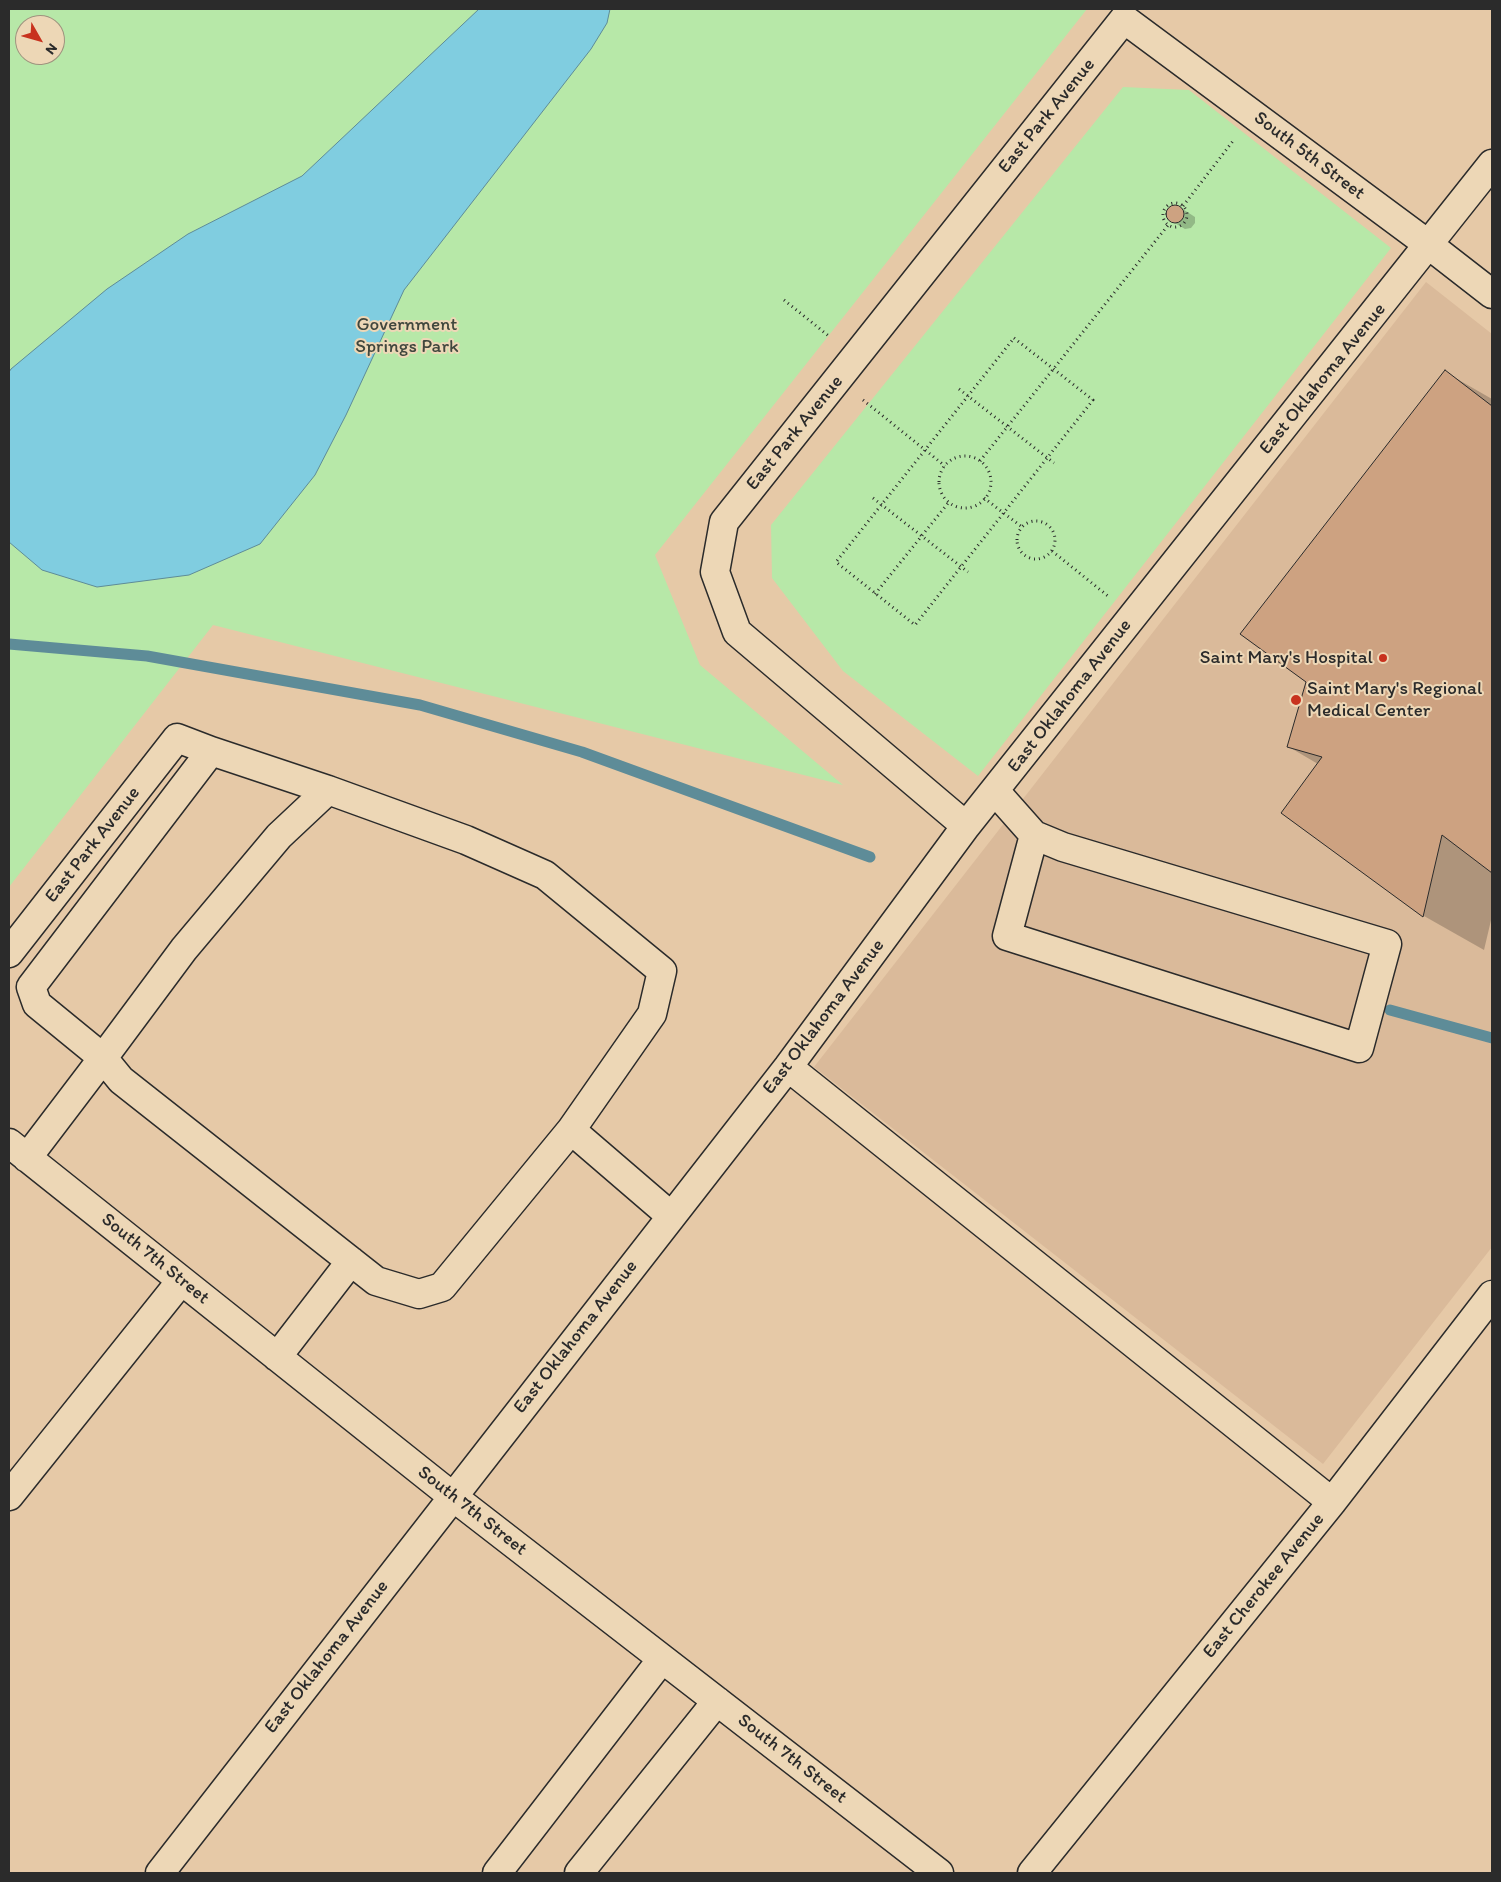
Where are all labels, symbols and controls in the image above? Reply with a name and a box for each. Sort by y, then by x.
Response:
north arrow [15,15,65,65]
text: N [42,40,61,58]
street label: East Park Avenue [994,54,1100,178]
street label: South 5th Street [1249,107,1369,205]
street label: East Oklahoma Avenue [1255,299,1391,459]
park label: Government Springs Park [355,314,459,358]
street label: East Park Avenue [742,371,848,495]
street label: East Oklahoma Avenue [1003,615,1137,777]
place label: Saint Mary's Hospital [1200,647,1373,669]
marker: Saint Mary's Hospital [1377,652,1389,664]
place label: Saint Mary's Regional Medical Center [1307,678,1482,722]
marker: Saint Mary's Regional Medical Center [1289,693,1303,707]
street label: East Park Avenue [41,782,145,908]
street label: East Oklahoma Avenue [758,935,890,1099]
street label: South 7th Street [96,1208,214,1310]
street label: East Oklahoma Avenue [509,1256,643,1418]
street label: South 7th Street [413,1461,531,1561]
street label: East Cherokee Avenue [1198,1509,1330,1663]
street label: East Oklahoma Avenue [260,1576,394,1738]
street label: South 7th Street [733,1709,851,1809]

